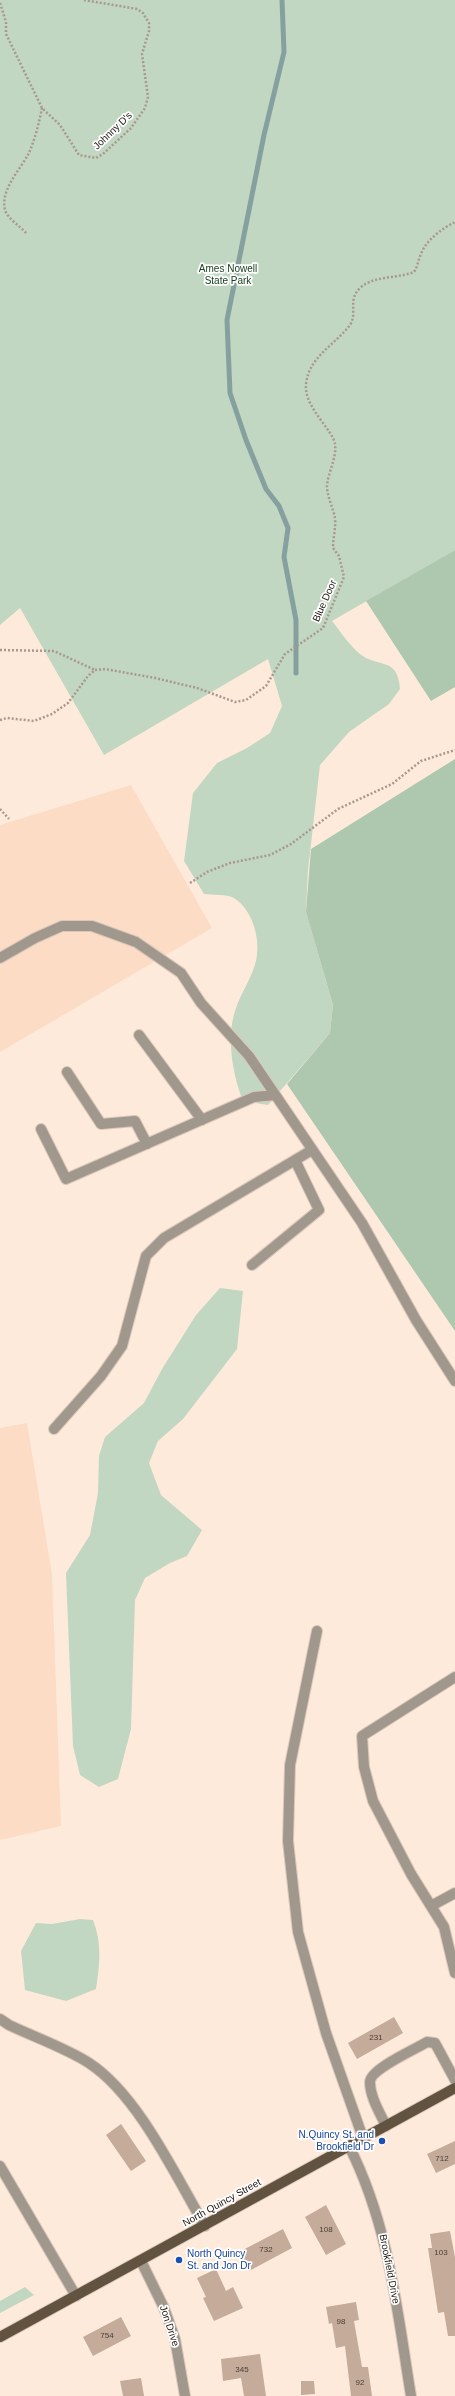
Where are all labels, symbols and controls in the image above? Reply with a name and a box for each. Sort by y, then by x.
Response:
street label: Johnny D's [91,110,135,152]
park label: Ames Nowell State Park [199,263,257,286]
street label: Blue Door [310,578,340,624]
house number: 231 [369,2033,383,2043]
place label: N.Quincy St. and Brookfield Dr [298,2129,374,2152]
marker: N.Quincy St. and Brookfield Dr [377,2136,387,2146]
house number: 712 [435,2154,449,2164]
street label: North Quincy Street [181,2176,263,2230]
house number: 108 [319,2225,333,2235]
street label: Brookfield Drive [376,2233,402,2305]
house number: 732 [259,2245,273,2255]
place label: North Quincy St. and Jon Dr [187,2248,251,2272]
house number: 103 [434,2248,448,2258]
marker: North Quincy St. and Jon Dr [174,2255,184,2265]
street label: Jon Drive [157,2304,181,2348]
house number: 98 [337,2317,345,2327]
house number: 754 [100,2331,114,2341]
house number: 345 [235,2365,249,2375]
house number: 92 [356,2378,364,2388]

